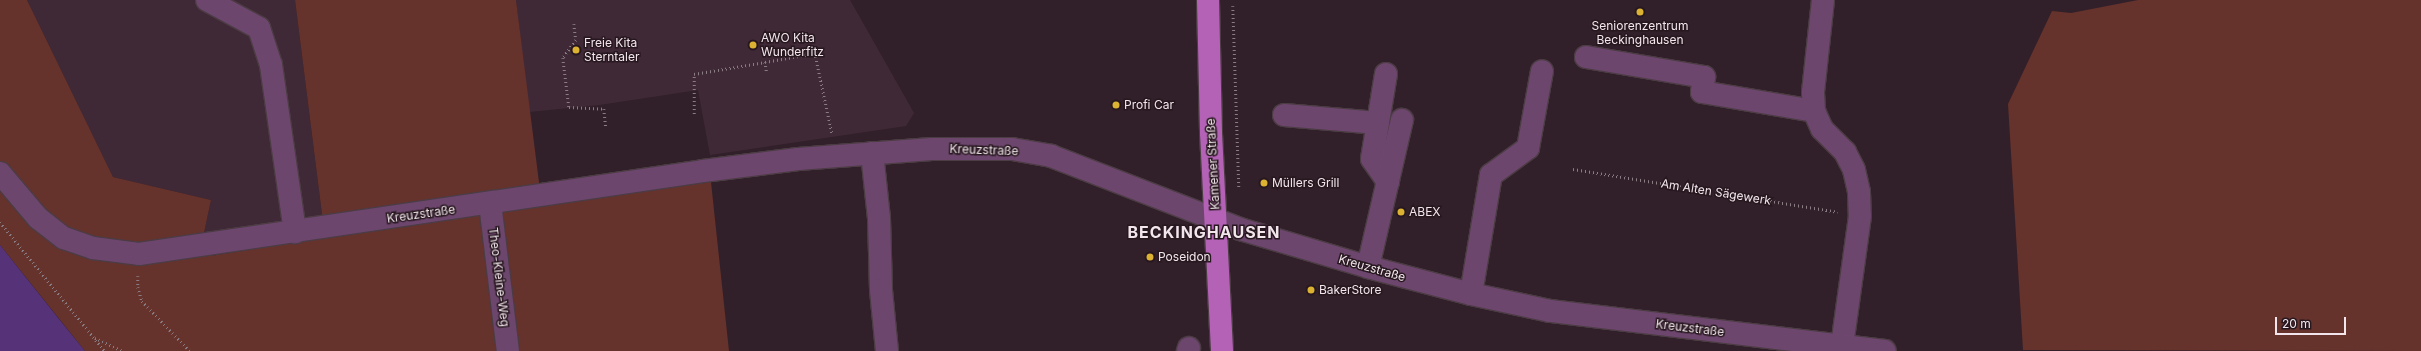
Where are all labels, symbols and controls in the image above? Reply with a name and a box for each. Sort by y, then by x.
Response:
marker: Seniorenzentrum Beckinghausen [1635,7,1645,17]
place label: Seniorenzentrum Beckinghausen [1592,19,1688,47]
place label: AWO Kita Wunderfitz [761,31,824,59]
place label: Freie Kita Sterntaler [584,36,639,64]
marker: AWO Kita Wunderfitz [748,40,758,50]
marker: Freie Kita Sterntaler [571,45,581,55]
place label: Profi Car [1124,98,1174,112]
marker: Profi Car [1111,100,1121,110]
street label: Kamener Straße [1203,118,1223,210]
street label: Kreuzstraße [949,142,1019,158]
place label: Müllers Grill [1272,176,1339,190]
street label: Am Alten Sägewerk [1660,176,1772,208]
marker: Müllers Grill [1259,178,1269,188]
street label: Kreuzstraße [386,202,456,226]
place label: ABEX [1409,205,1441,219]
marker: ABEX [1396,207,1406,217]
district label: BECKINGHAUSEN [1127,222,1281,242]
street label: Theo-Kleine-Weg [486,227,512,327]
place label: Poseidon [1158,250,1211,264]
marker: Poseidon [1145,252,1155,262]
street label: Kreuzstraße [1337,252,1407,284]
place label: BakerStore [1319,283,1381,297]
marker: BakerStore [1306,285,1316,295]
scale bar [2277,309,2348,335]
text: 20 m [2282,316,2311,331]
street label: Kreuzstraße [1655,317,1725,339]

